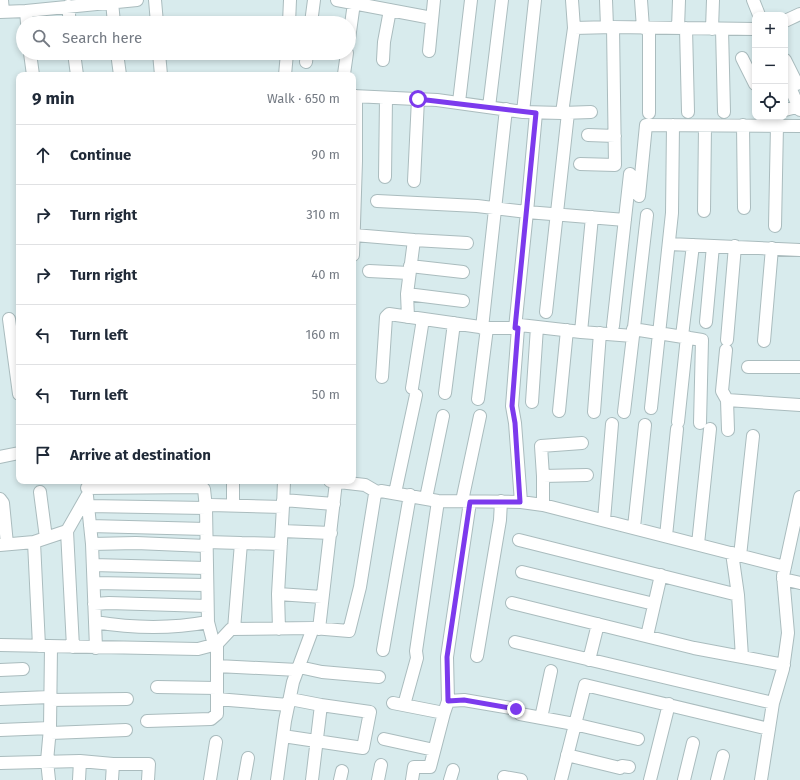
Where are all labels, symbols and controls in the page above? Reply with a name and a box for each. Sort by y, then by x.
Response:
map controls [752,12,788,120]
button: + [752,12,788,48]
search box [16,16,356,60]
icon: search [30,27,52,49]
text: Search here [62,29,142,47]
button: − [752,48,788,84]
button: locate [752,84,788,120]
text: 9 min [32,88,75,109]
route start [409,90,427,108]
text: Walk · 650 m [267,91,340,106]
icon: ahead [32,144,54,166]
text: Continue [70,146,131,164]
text: 90 m [311,147,340,162]
icon: right [32,204,54,226]
text: Turn right [70,206,137,224]
text: 310 m [306,207,340,222]
icon: right [32,264,54,286]
text: Turn right [70,266,137,284]
text: 40 m [311,267,340,282]
icon: left [32,324,54,346]
text: Turn left [70,326,128,344]
text: 160 m [306,327,340,342]
icon: left [32,384,54,406]
text: Turn left [70,386,128,404]
text: 50 m [312,387,340,402]
icon: arrive [32,444,54,466]
text: Arrive at destination [70,446,211,464]
route end [507,700,525,718]

